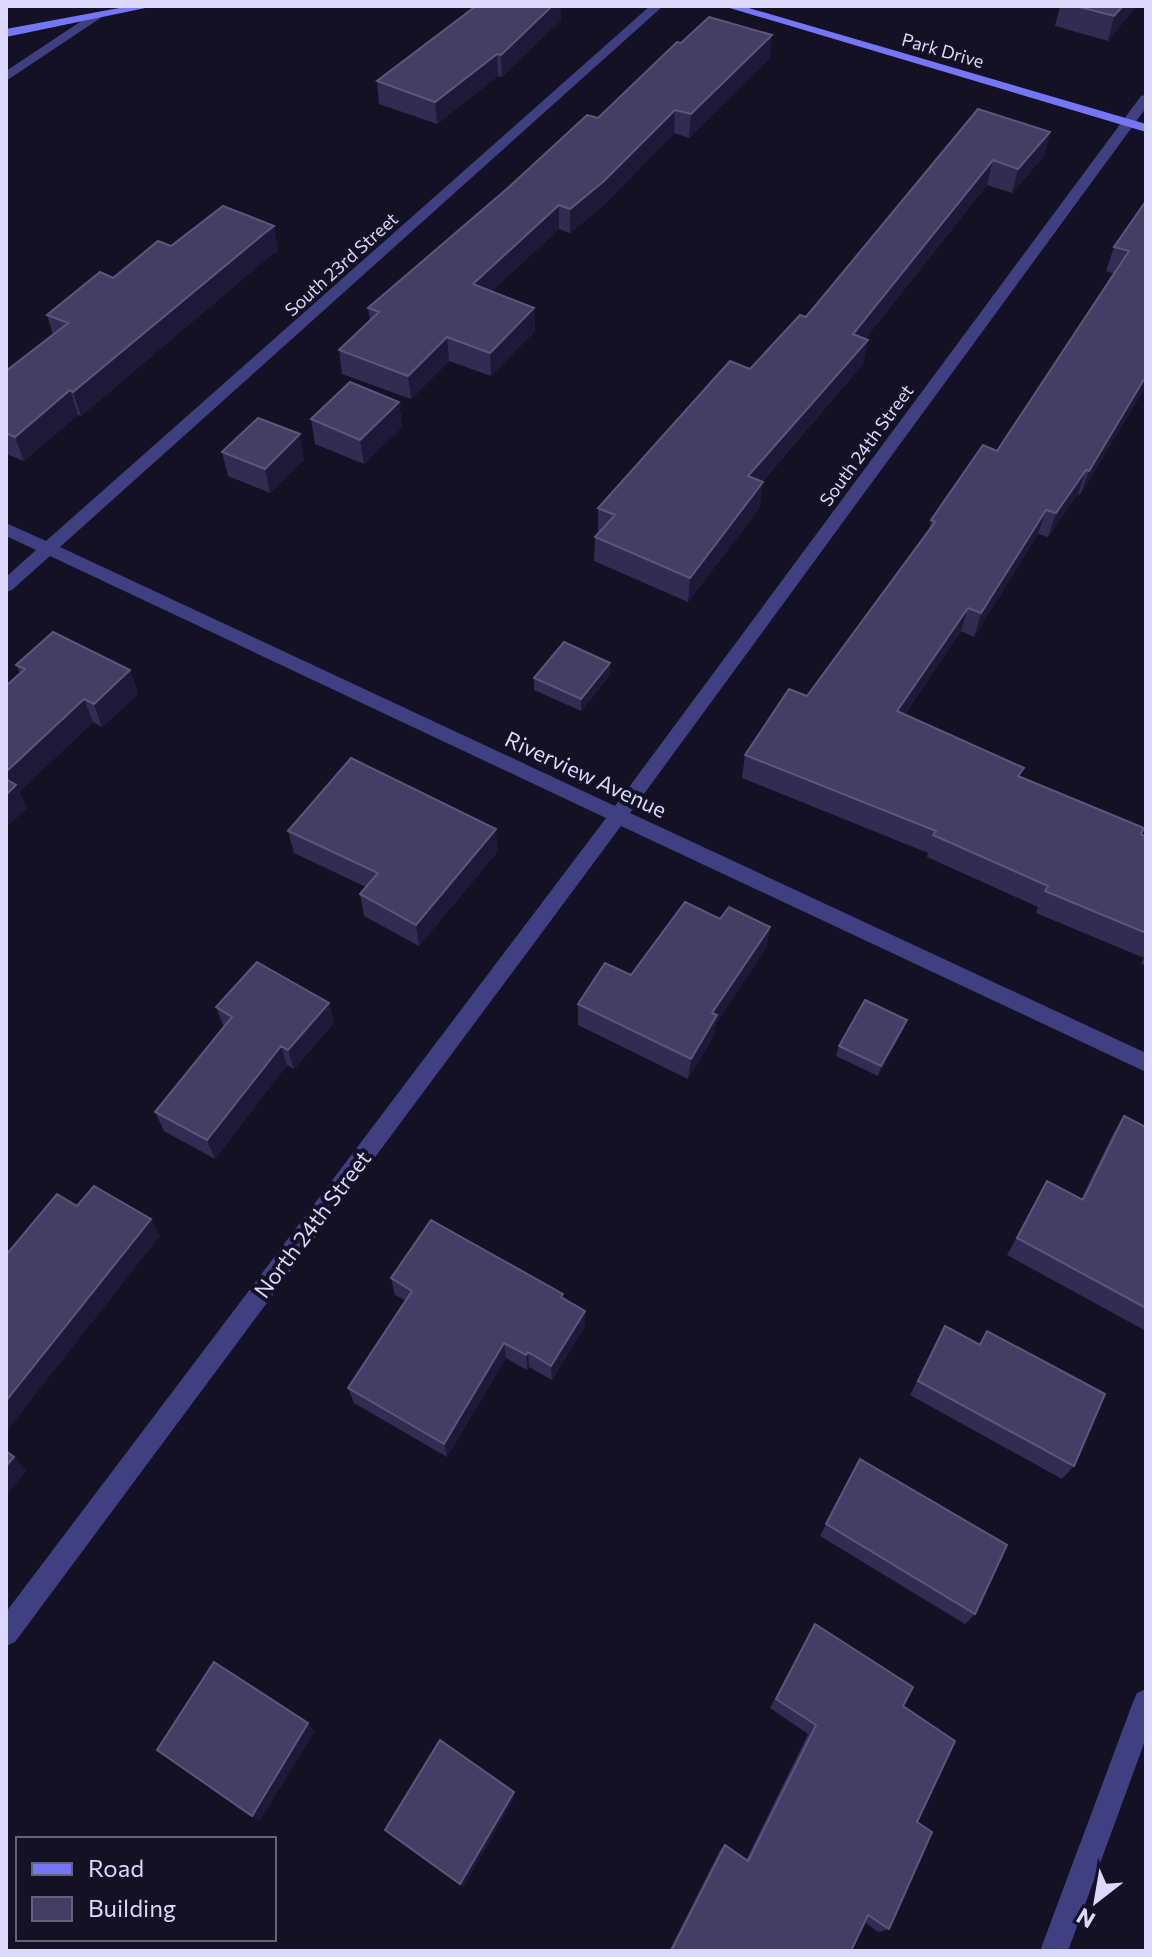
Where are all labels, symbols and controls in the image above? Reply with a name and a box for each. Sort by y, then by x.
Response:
street label: Park Drive [899,28,987,72]
street label: South 23rd Street [280,208,402,320]
street label: South 24th Street [814,380,918,510]
street label: Riverview Avenue [501,725,671,823]
street label: North 24th Street [248,1145,376,1303]
legend [16,1837,276,1941]
text: Road [88,1853,144,1882]
north arrow [1056,1861,1136,1941]
text: Building [88,1893,176,1922]
text: N [1071,1903,1099,1934]

